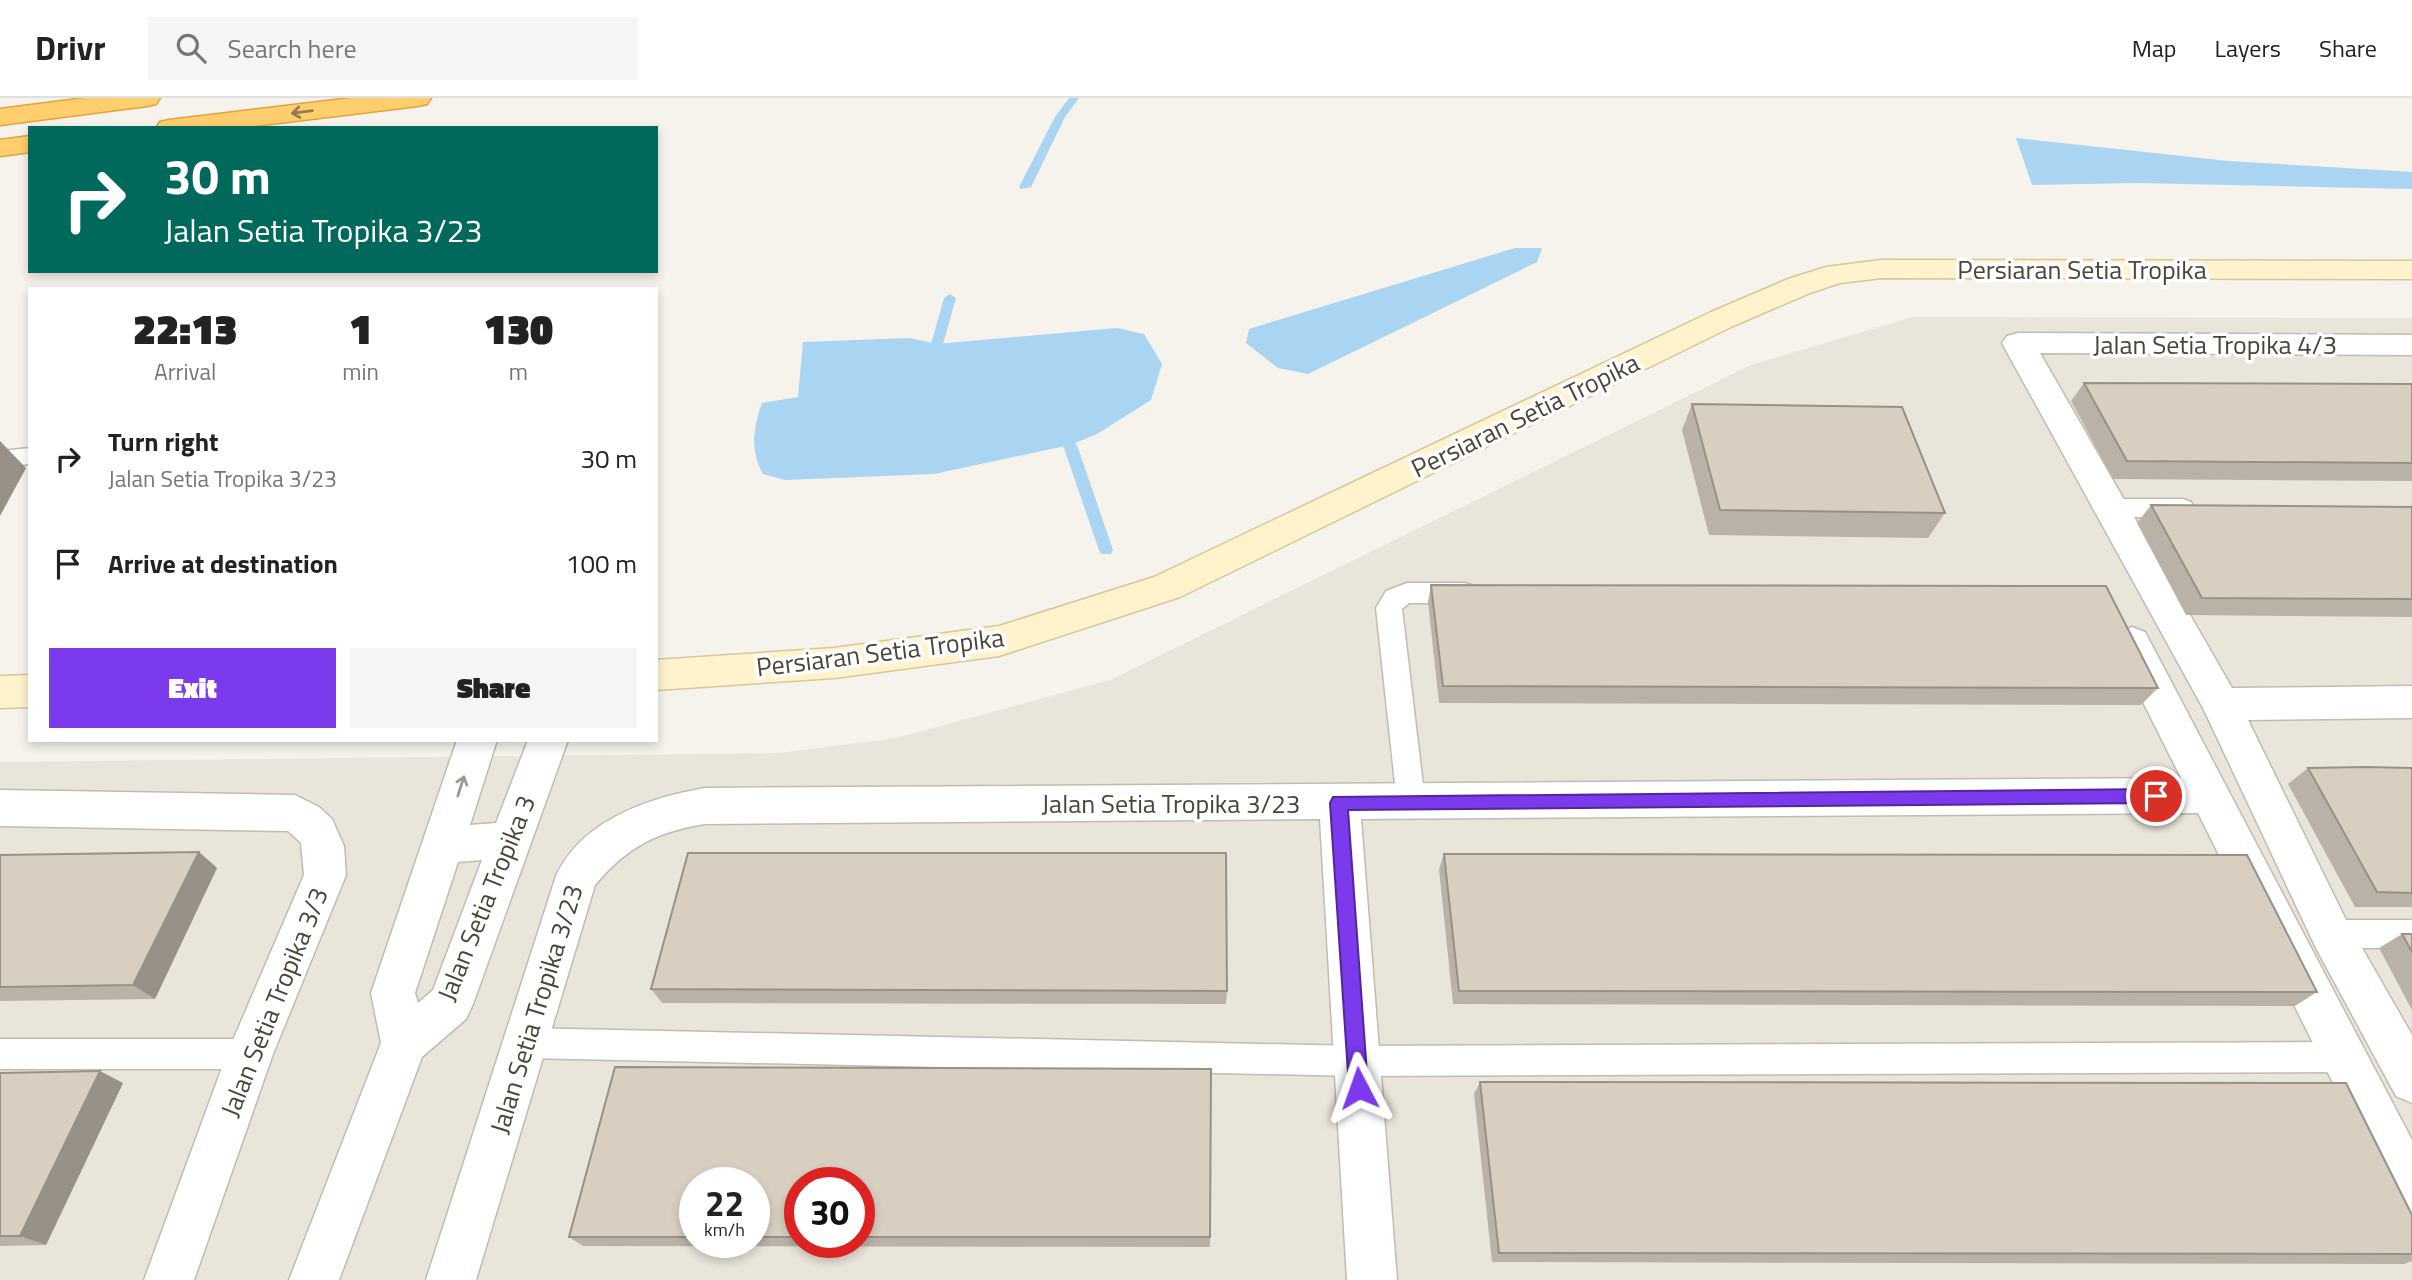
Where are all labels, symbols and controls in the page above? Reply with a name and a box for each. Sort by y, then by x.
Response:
search box [148,17,638,80]
text: Drivr [35,23,106,73]
icon: search [172,29,210,67]
text: Search here [228,29,357,68]
text: Map [2132,30,2177,66]
text: Layers [2215,30,2281,66]
text: Share [2319,30,2377,66]
one-way arrow [291,105,314,118]
text: 30 m [164,138,271,213]
icon: right [49,154,140,245]
text: Jalan Setia Tropika 3/23 [164,206,483,254]
street label: Persiaran Setia Tropika [1957,250,2207,289]
text: 22:13 [133,296,237,360]
text: 1 [349,296,372,360]
text: 130 [484,296,553,360]
street label: Jalan Setia Tropika 4/3 [2093,325,2337,364]
street label: Persiaran Setia Tropika [1404,343,1646,487]
text: Arrival [154,354,216,389]
text: min [342,354,379,389]
text: m [509,354,528,389]
text: Turn right [108,422,219,461]
text: 30 m [580,439,637,478]
icon: right [49,440,87,478]
text: Jalan Setia Tropika 3/23 [108,461,337,496]
text: Arrive at destination [108,544,338,583]
text: 100 m [566,544,637,583]
icon: arrive [49,545,87,583]
street label: Persiaran Setia Tropika [754,617,1006,687]
button: Exit [49,648,336,728]
button: Share [350,648,637,728]
pin [2126,766,2186,826]
one-way arrow [456,776,469,798]
icon: arrive [2137,777,2175,815]
street label: Jalan Setia Tropika 3/23 [1042,784,1300,823]
street label: Jalan Setia Tropika 3 [427,789,545,1007]
street label: Jalan Setia Tropika 3/23 [480,880,592,1138]
street label: Jalan Setia Tropika 3/3 [210,881,338,1123]
position arrow [1322,1051,1396,1125]
speed limit sign: 30 [784,1167,875,1258]
text: 22 [705,1176,744,1230]
text: km/h [704,1216,745,1243]

